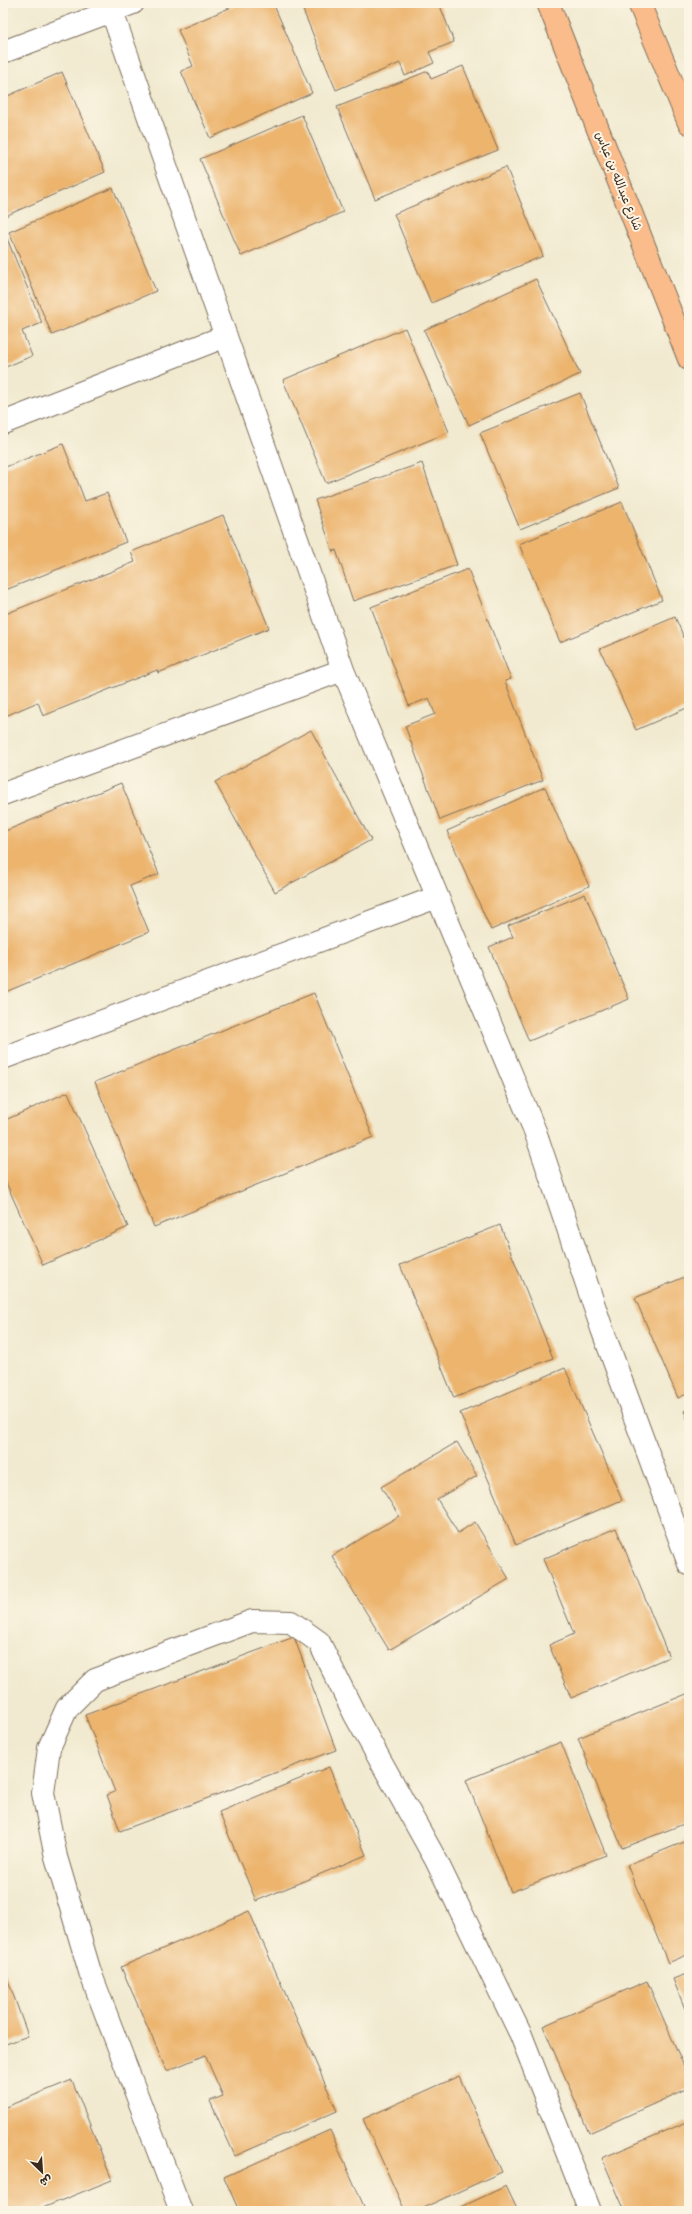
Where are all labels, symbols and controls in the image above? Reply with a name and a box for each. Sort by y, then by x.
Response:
street label: شارع عبدالله بن عباس [591,129,646,233]
north arrow [22,2152,62,2192]
text: ش [38,2172,55,2190]

